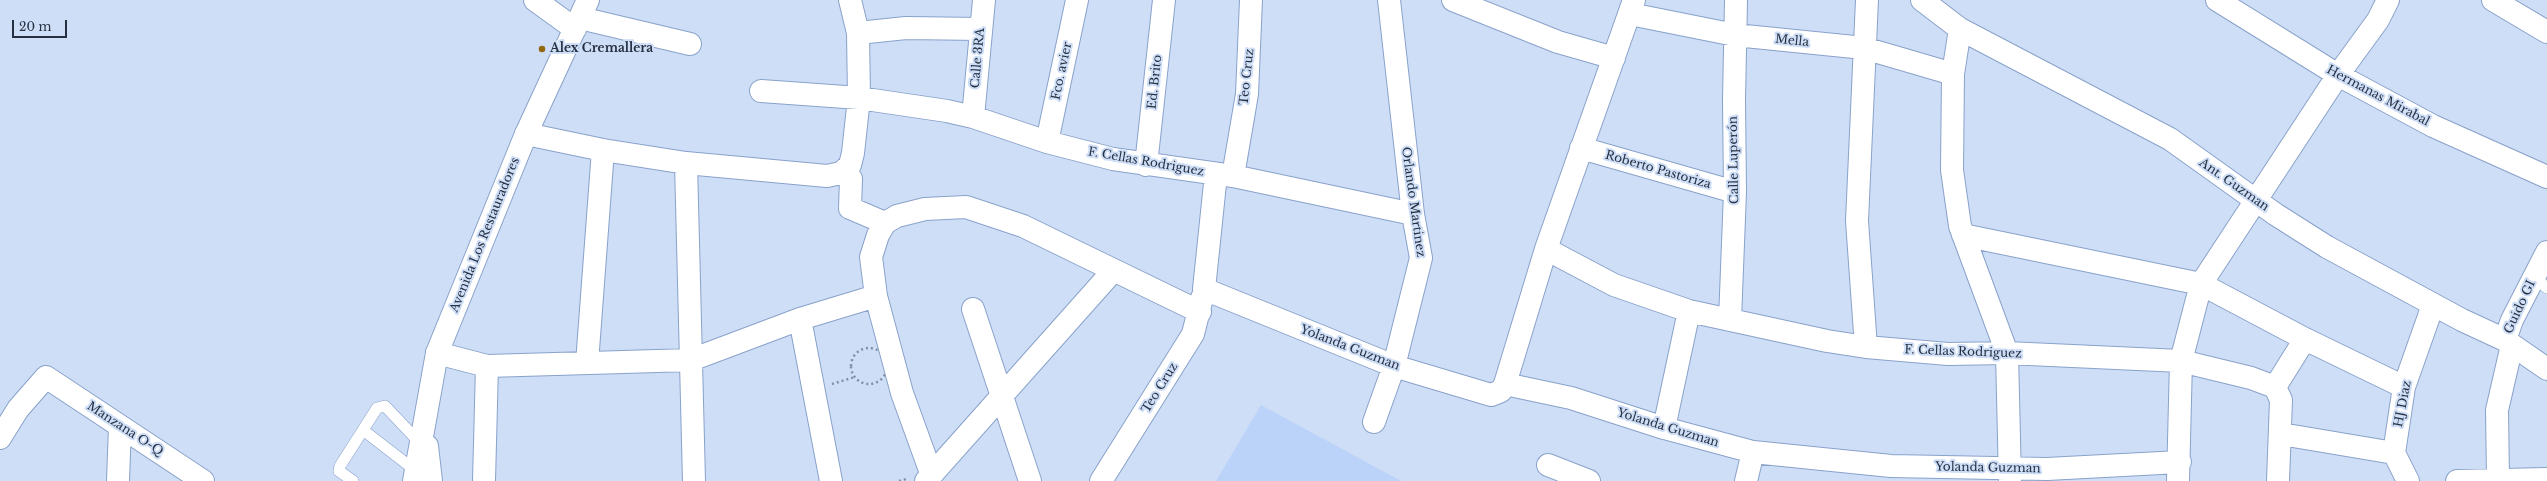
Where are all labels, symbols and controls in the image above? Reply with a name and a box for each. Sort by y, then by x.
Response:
scale bar [14,12,69,38]
text: 20 m [19,19,51,34]
street label: Calle 3RA [968,27,988,89]
street label: Mella [1774,32,1810,50]
street label: Fco. avier [1049,41,1075,101]
place label: Alex Cremallera [550,42,653,56]
marker: Alex Cremallera [537,44,547,54]
street label: Teo Cruz [1237,48,1257,106]
street label: Ed. Brito [1145,54,1165,110]
street label: Hermanas Mirabal [2324,63,2432,129]
street label: Calle Luperón [1726,116,1742,204]
street label: F. Cellas Rodriguez [1087,145,1205,179]
street label: Orlando Martinez [1398,146,1428,258]
street label: Roberto Pastoriza [1604,148,1712,192]
street label: Avenida Los Restauradores [447,155,523,315]
street label: Ant. Guzman [2196,156,2272,214]
street label: Guido GI [2501,278,2539,336]
street label: Yolanda Guzman [1298,322,1402,374]
street label: F. Cellas Rodriguez [1904,343,2022,361]
street label: Teo Cruz [1139,360,1181,416]
street label: HJ Diaz [2391,379,2415,429]
street label: Manzana O-Q [84,399,166,459]
street label: Yolanda Guzman [1615,406,1721,450]
street label: Yolanda Guzman [1935,460,2041,476]

